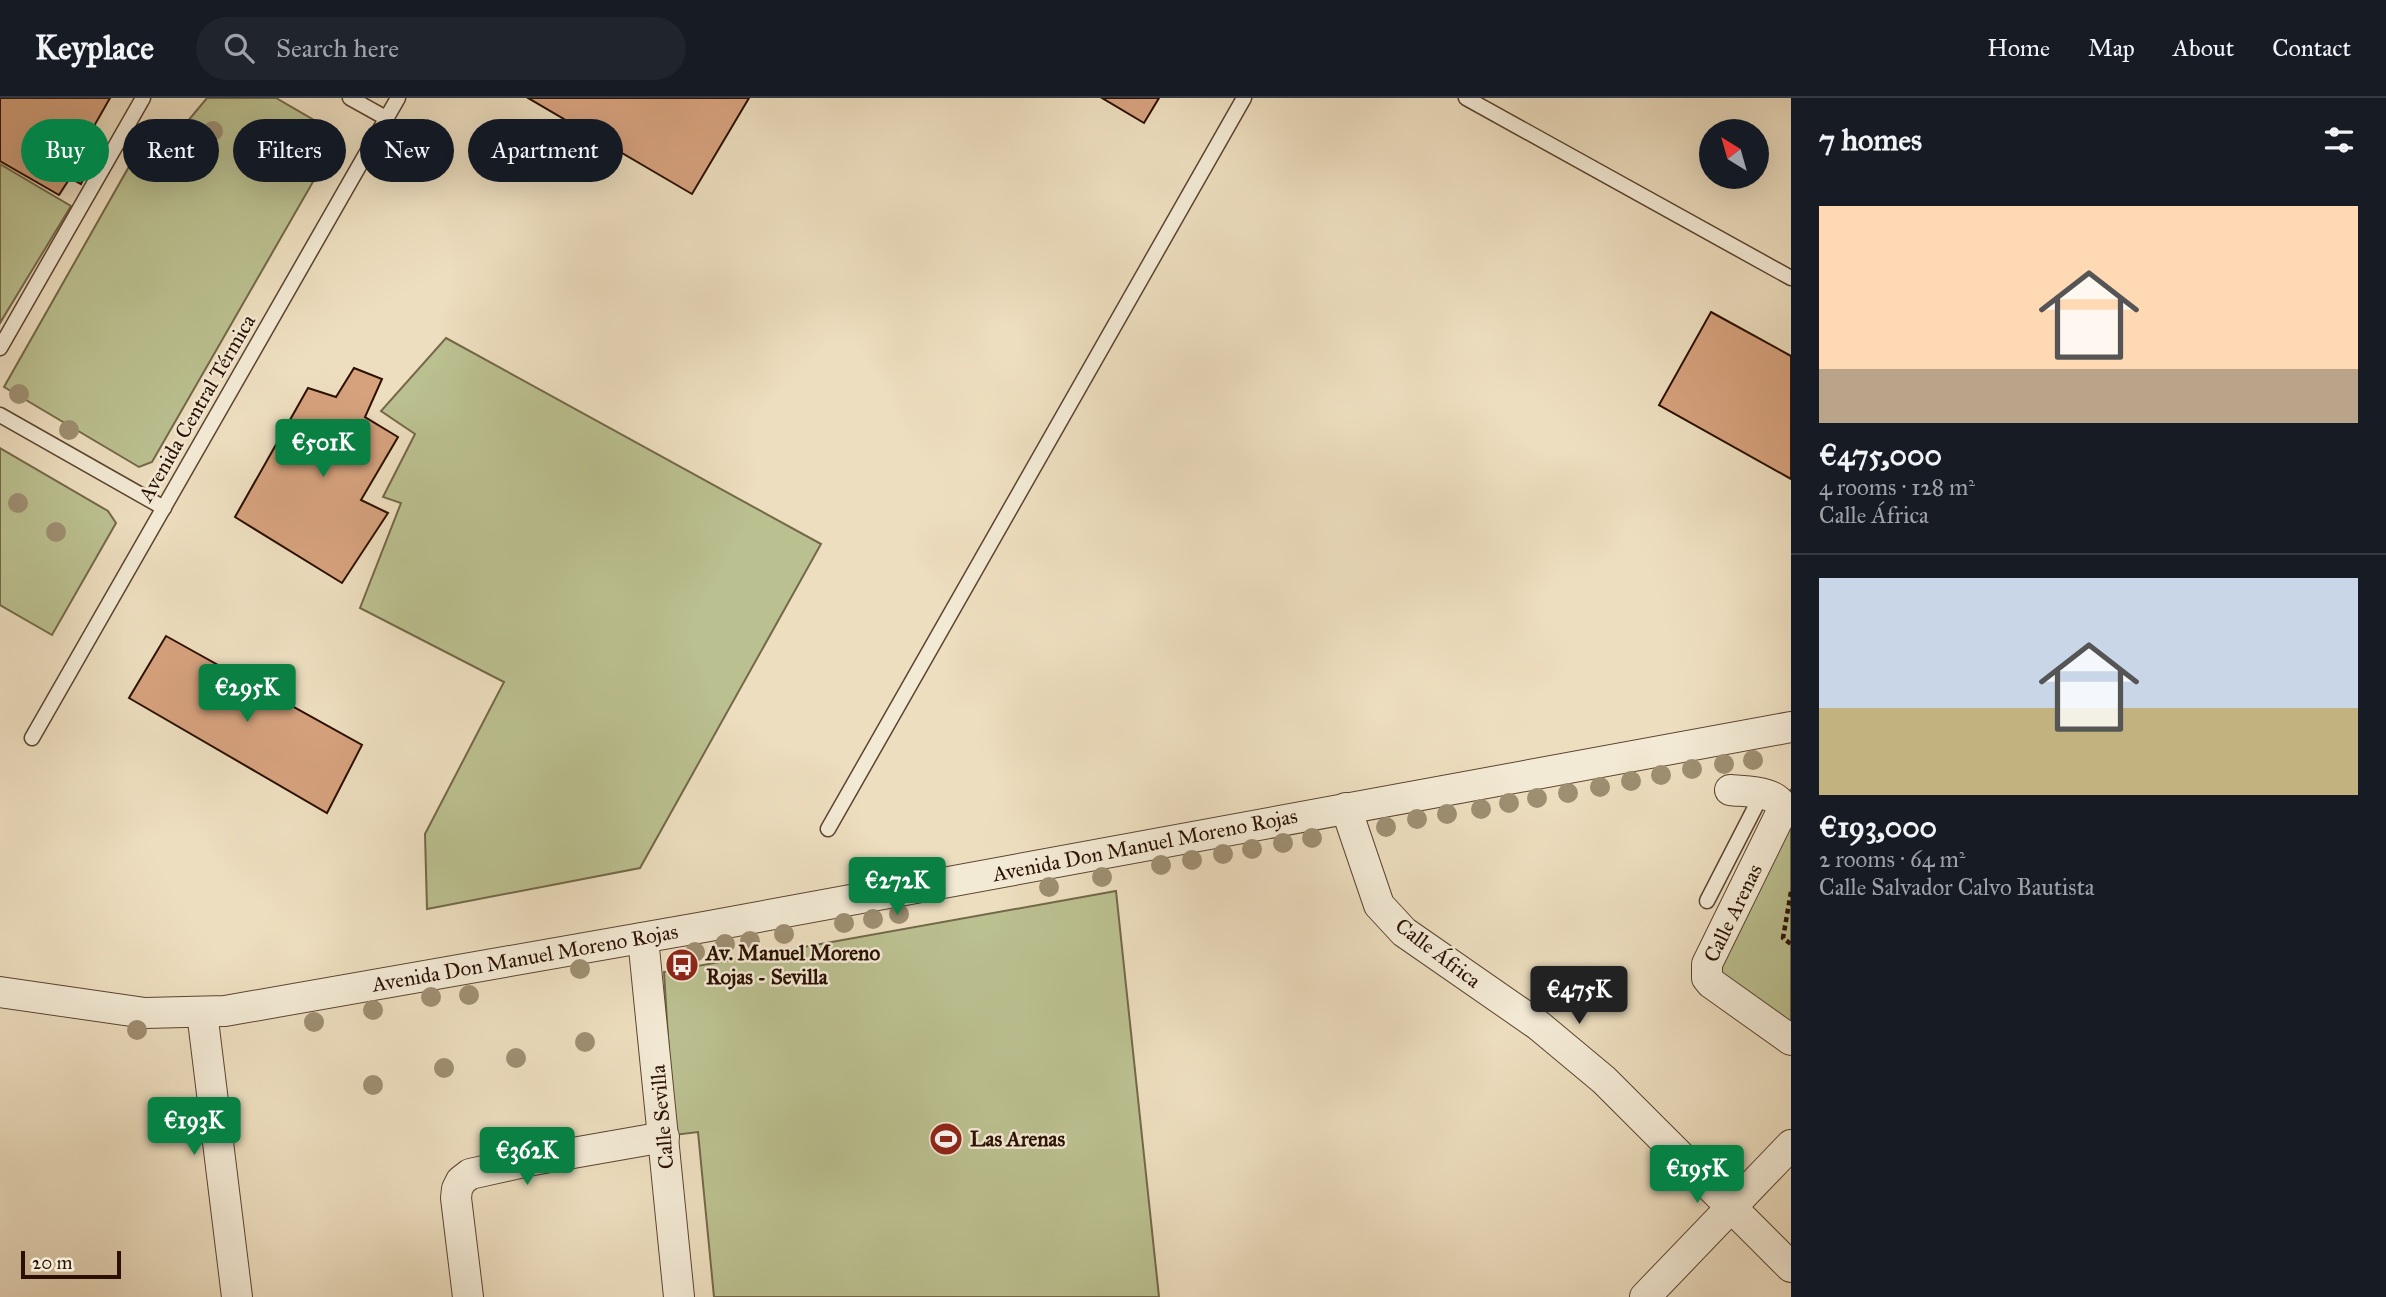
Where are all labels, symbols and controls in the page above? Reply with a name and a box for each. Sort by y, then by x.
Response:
search box [196,17,686,80]
text: Keyplace [35,28,154,68]
icon: search [220,29,258,67]
text: Search here [276,32,399,64]
text: Home [1987,33,2050,63]
text: Map [2088,33,2135,63]
text: About [2173,33,2234,63]
text: Contact [2272,33,2351,63]
chip: Buy [21,119,109,182]
chip: Rent [123,119,219,182]
chip: Filters [233,119,346,182]
chip: New [360,119,454,182]
chip: Apartment [468,119,623,182]
north arrow [1699,119,1769,189]
map controls [1699,119,1769,189]
icon: filters [2320,121,2358,159]
text: 7 homes [1819,122,1922,158]
icon: home [2026,252,2152,378]
street label: Avenida Central Térmica [132,310,261,507]
pin: €501K [274,420,372,479]
text: €501K [291,428,355,456]
text: €475,000 [1819,437,1942,473]
text: 4 rooms · 128 m² [1819,473,1975,501]
text: Calle África [1819,501,1929,529]
icon: home [2026,624,2152,750]
pin: €295K [198,664,296,724]
text: €295K [215,673,279,701]
street label: Avenida Don Manuel Moreno Rojas [989,803,1300,888]
text: €193,000 [1819,809,1937,845]
text: 2 rooms · 64 m² [1819,845,1965,873]
pin: €272K [848,858,946,917]
street label: Calle Arenas [1698,860,1768,966]
text: €272K [865,866,929,894]
text: Calle Salvador Calvo Bautista [1819,873,2095,901]
street label: Calle África [1390,912,1486,994]
street label: Avenida Don Manuel Moreno Rojas [369,918,680,998]
place label: Av. Manuel Moreno Rojas - Sevilla [704,940,880,990]
bus stop icon: Av. Manuel Moreno Rojas - Sevilla [663,946,701,984]
pin: €475K [1530,967,1628,1026]
text: €475K [1546,975,1612,1003]
street label: Calle Sevilla [644,1064,680,1170]
pin: €193K [145,1098,243,1157]
text: €193K [164,1106,224,1134]
sports icon: Las Arenas [927,1120,965,1158]
place label: Las Arenas [970,1126,1065,1152]
pin: €362K [478,1128,576,1187]
text: €362K [496,1136,558,1164]
pin: €195K [1648,1146,1746,1205]
text: €195K [1666,1154,1728,1182]
scale bar [21,1248,121,1280]
text: 20 m [32,1251,73,1274]

